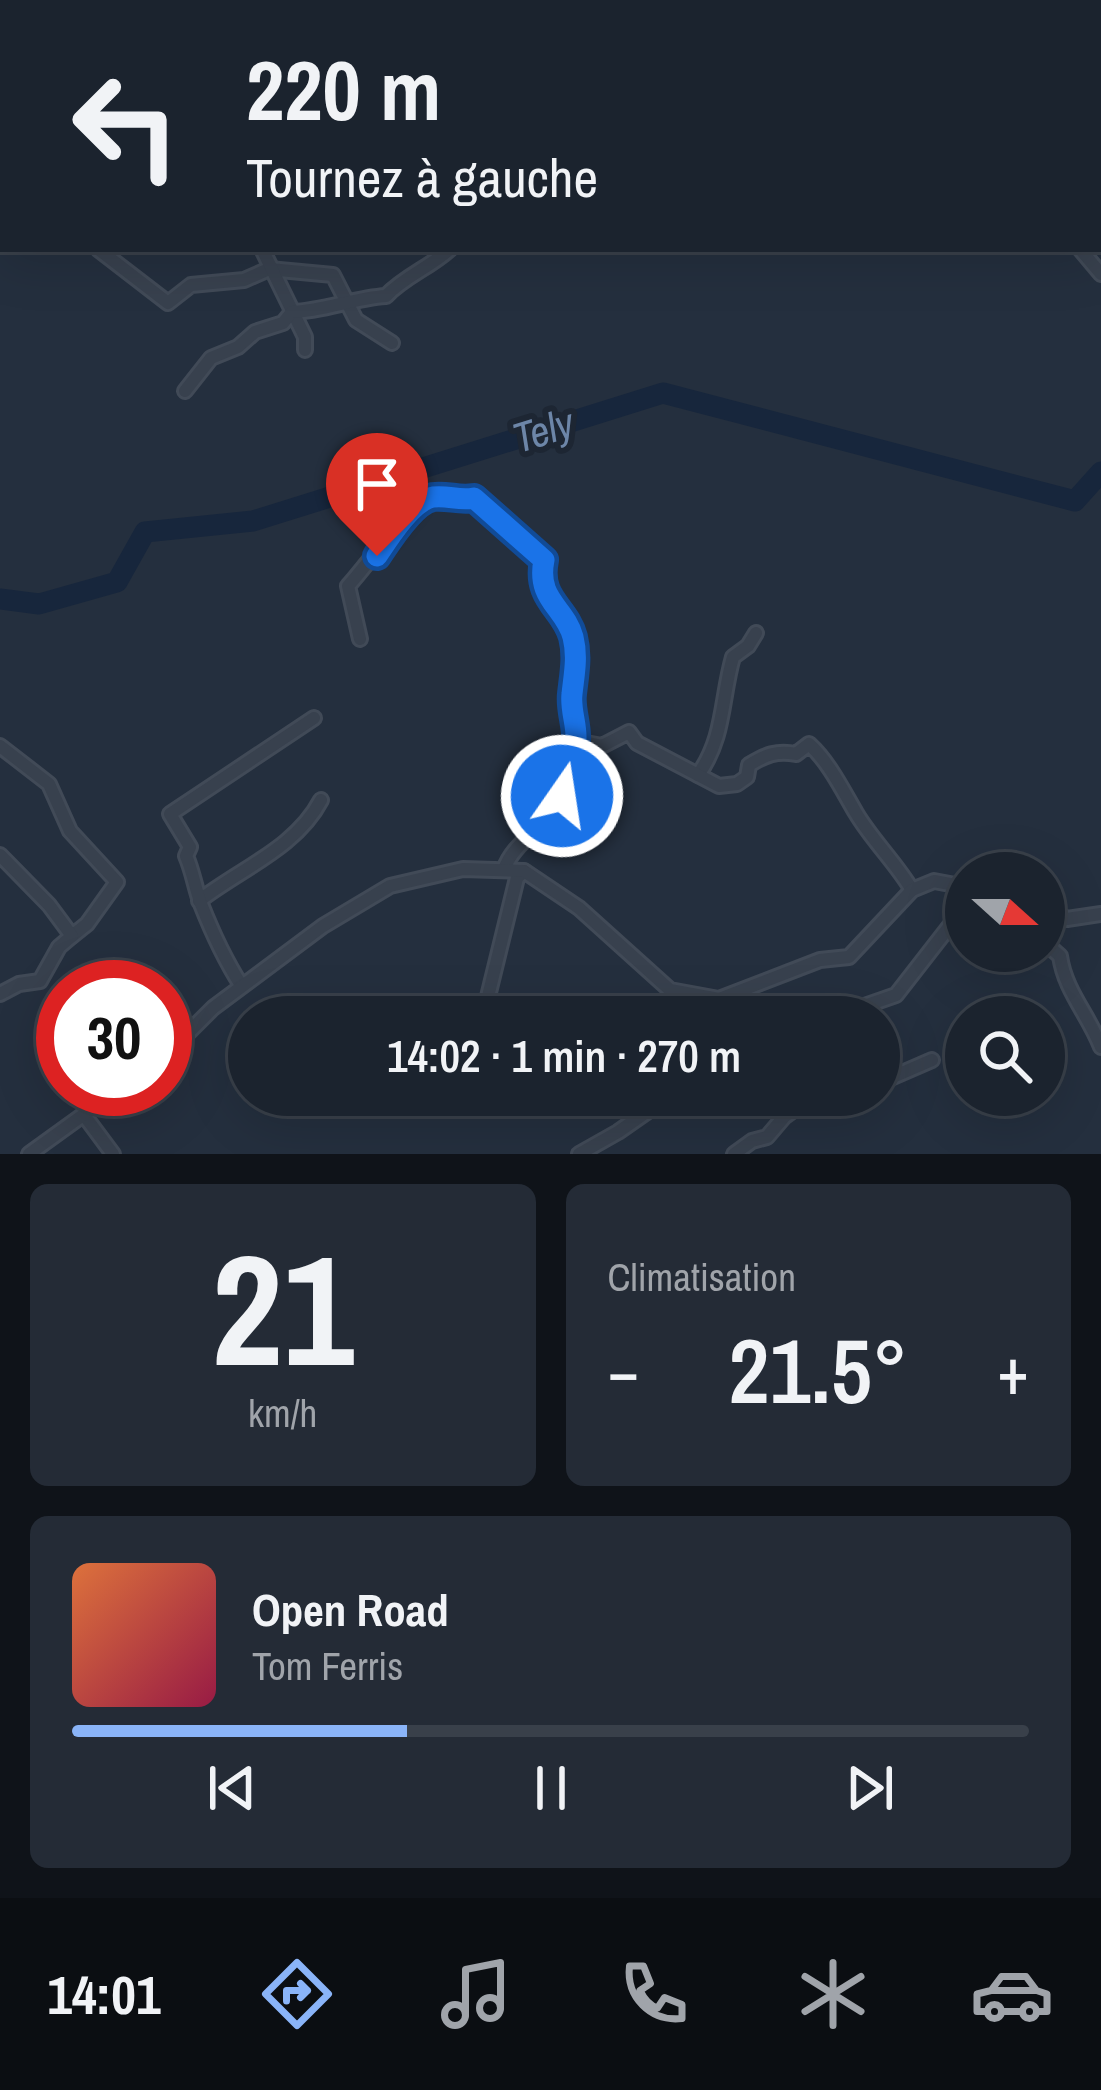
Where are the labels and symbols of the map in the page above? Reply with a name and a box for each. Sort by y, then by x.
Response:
water label: Tely [506,394,582,466]
pin [326,433,428,556]
position arrow [499,733,625,859]
north arrow [945,852,1065,972]
speed limit sign: 30 [36,960,192,1116]

